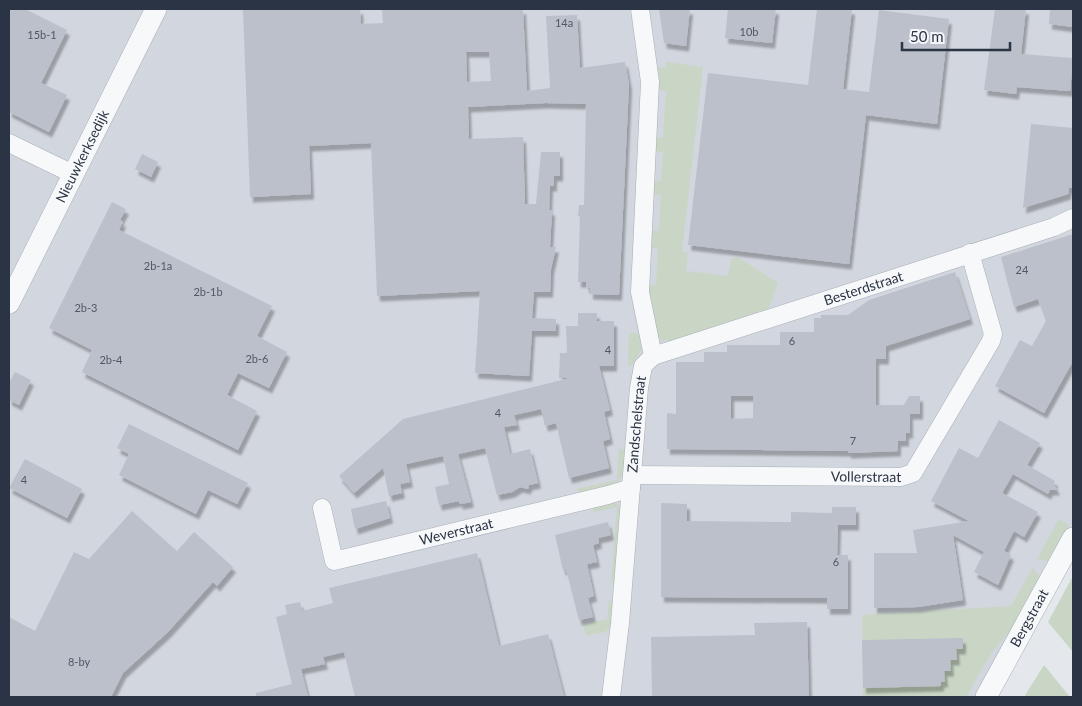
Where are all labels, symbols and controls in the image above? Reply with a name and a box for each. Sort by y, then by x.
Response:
house number: 14a [555,16,573,29]
scale bar [902,20,1010,52]
house number: 10b [740,25,758,38]
text: 50 m [910,27,944,45]
house number: 15b-1 [27,28,57,41]
street label: Nieuwkerksedijk [52,106,113,205]
house number: 2b-1a [144,259,172,272]
house number: 24 [1016,263,1029,276]
street label: Besterdstraat [821,267,905,309]
house number: 2b-1b [193,285,223,298]
house number: 2b-3 [74,301,98,314]
house number: 6 [789,334,795,347]
house number: 4 [605,343,612,356]
house number: 2b-6 [245,352,269,365]
house number: 2b-4 [99,353,123,366]
street label: Zandschelstraat [623,374,649,473]
house number: 4 [495,406,502,419]
house number: 7 [850,434,856,447]
street label: Vollerstraat [831,467,901,485]
house number: 4 [21,473,28,486]
street label: Weverstraat [417,514,495,548]
house number: 6 [833,555,839,568]
street label: Bergstraat [1006,586,1051,650]
house number: 8-by [68,655,90,668]

